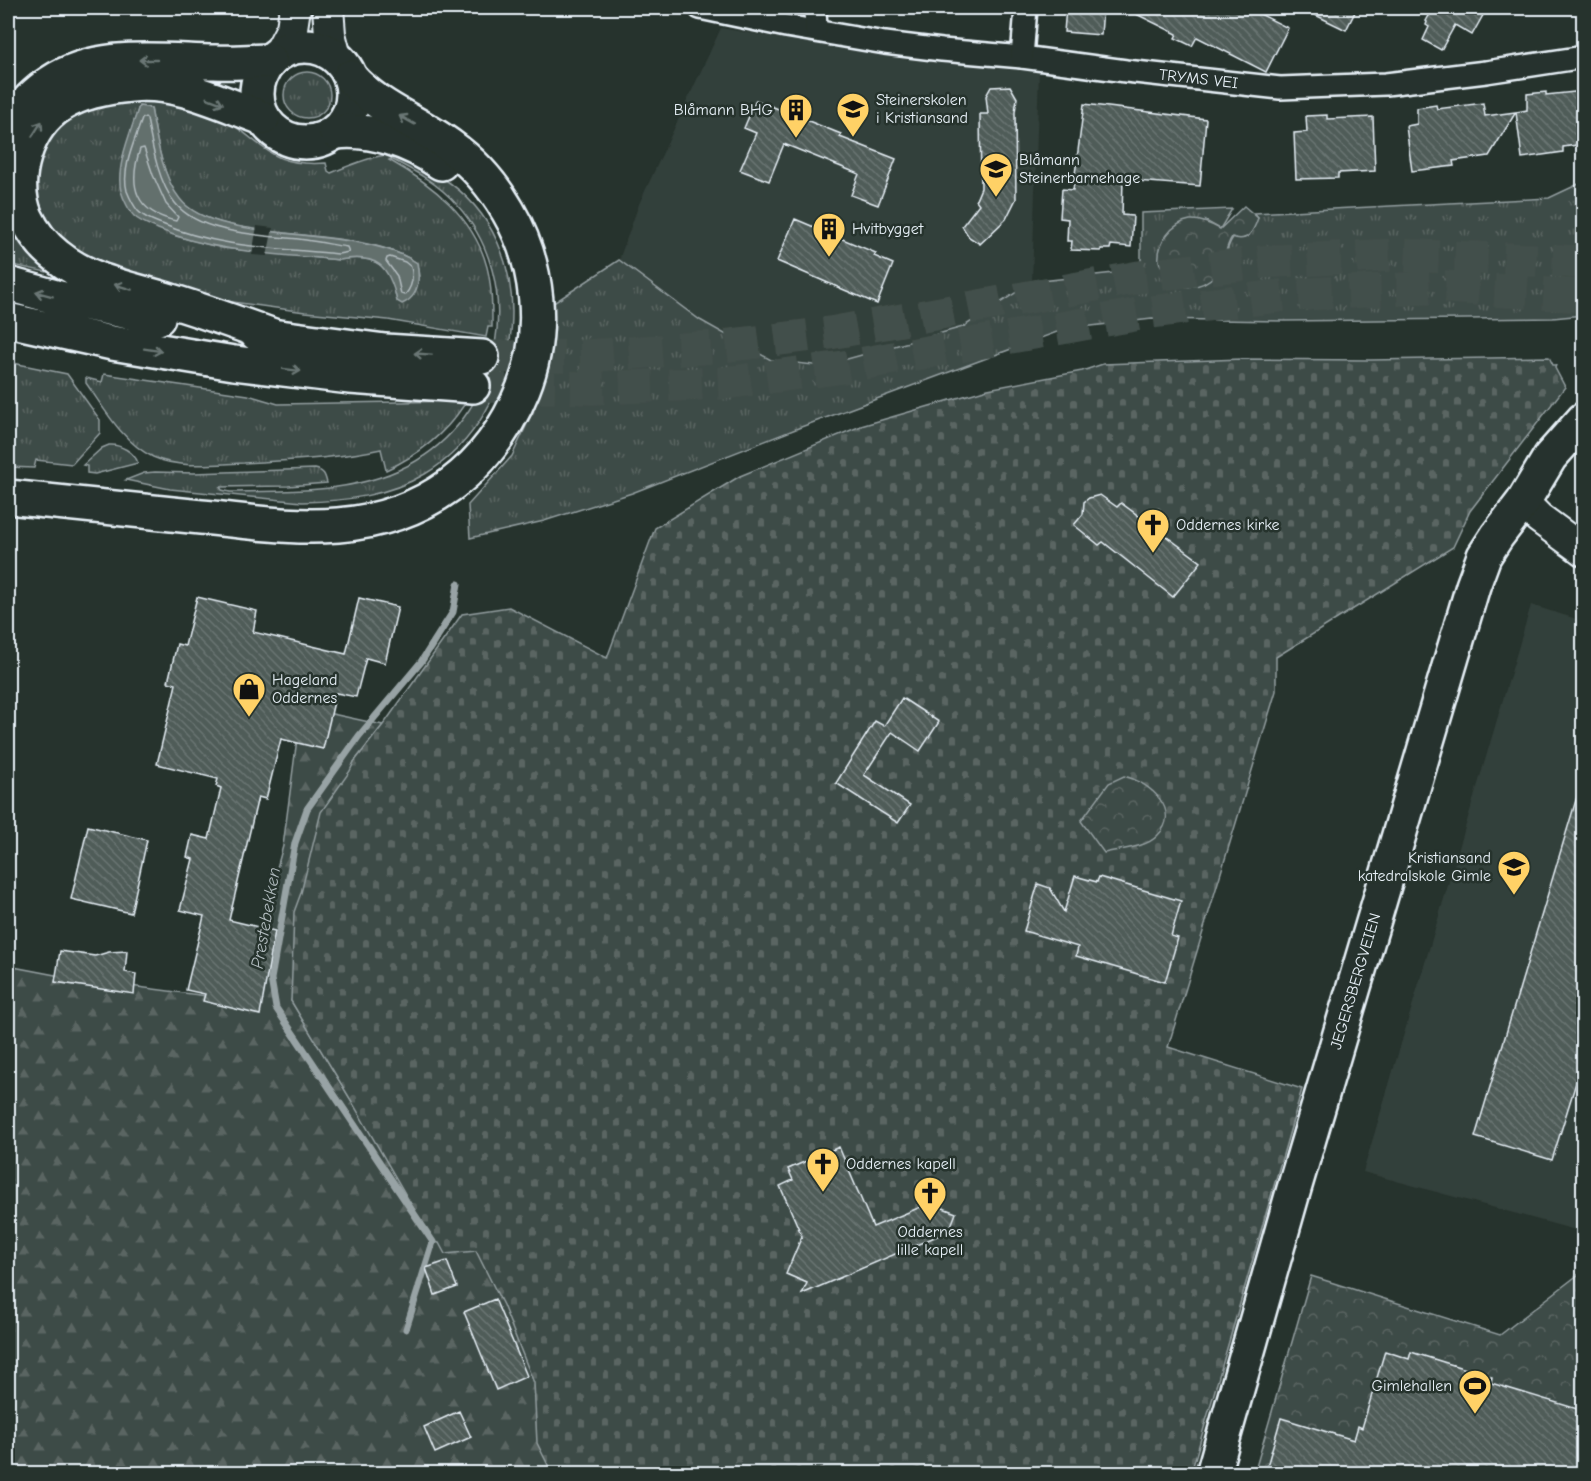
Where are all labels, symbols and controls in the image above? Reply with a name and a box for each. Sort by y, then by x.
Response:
one-way arrow [139,54,159,66]
street label: TRYMS VEI [1158,66,1239,92]
school or university icon: Steinerskolen i Kristiansand [835,91,871,138]
place label: Steinerskolen i Kristiansand [876,91,968,127]
building icon: Blåmann BHG [778,92,814,139]
one-way arrow [206,96,224,107]
place label: Blåmann BHG [674,101,773,119]
one-way arrow [399,114,416,126]
one-way arrow [31,121,44,138]
school or university icon: Blåmann Steinerbarnehage [978,151,1014,198]
place label: Blåmann Steinerbarnehage [1019,151,1140,187]
building icon: Hvitbygget [811,211,847,258]
place label: Hvitbygget [852,220,924,238]
one-way arrow [114,281,133,292]
one-way arrow [35,287,54,299]
one-way arrow [143,345,162,356]
one-way arrow [414,348,434,359]
one-way arrow [282,365,301,376]
church icon: Oddernes kirke [1135,507,1171,554]
place label: Oddernes kirke [1176,516,1280,534]
shop icon: Hageland Oddernes [231,671,267,718]
place label: Hageland Oddernes [272,671,337,707]
place label: Kristiansand katedralskole Gimle [1358,849,1491,885]
school or university icon: Kristiansand katedralskole Gimle [1496,849,1532,896]
water label: Prestebekken [247,866,285,970]
street label: JEGERSBERGVEIEN [1327,911,1384,1052]
church icon: Oddernes kapell [805,1146,841,1193]
place label: Oddernes kapell [846,1155,956,1173]
church icon: Oddernes lille kapell [912,1175,948,1222]
place label: Oddernes lille kapell [897,1223,963,1259]
sports icon: Gimlehallen [1457,1368,1493,1415]
place label: Gimlehallen [1371,1377,1452,1395]

